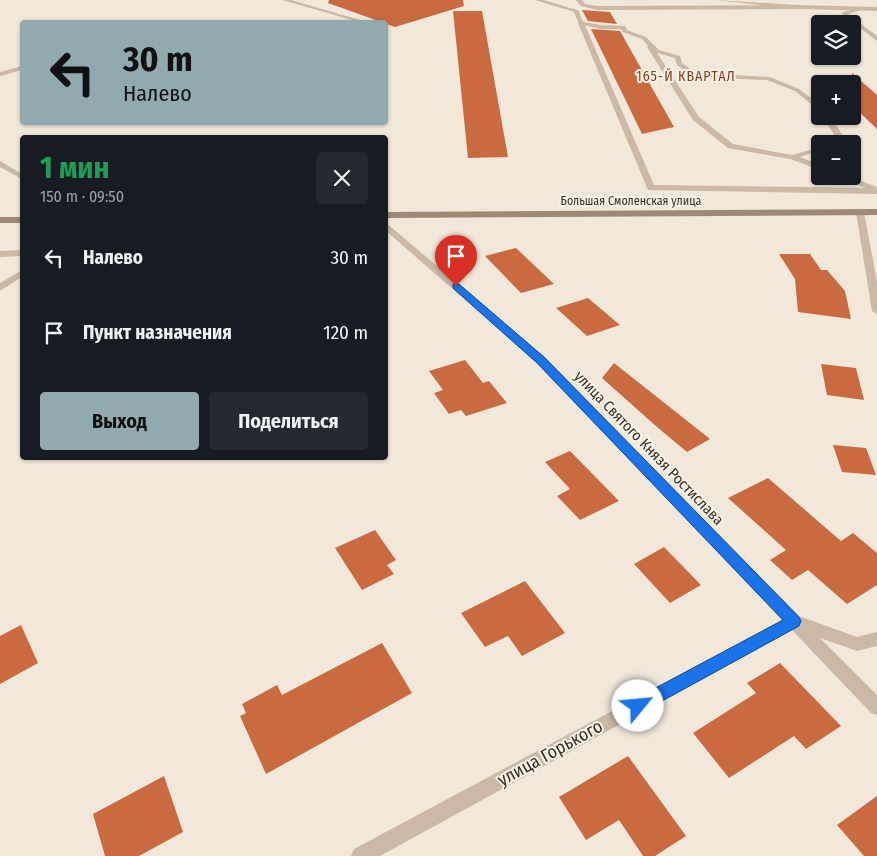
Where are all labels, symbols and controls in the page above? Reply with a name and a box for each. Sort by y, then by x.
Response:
map controls [811,15,861,185]
button: layers [811,15,861,65]
text: 30 m [123,38,193,80]
icon: left [40,40,105,105]
district label: 165-Й КВАРТАЛ [636,68,736,85]
button: + [811,75,861,125]
text: Налево [123,80,192,107]
button: − [811,135,861,185]
text: 1 мин [40,150,109,186]
button: close [316,152,368,204]
text: 150 m · 09:50 [40,187,124,206]
street label: Большая Смоленская улица [561,194,702,208]
pin [435,235,477,286]
icon: arrive [442,242,470,270]
icon: left [40,244,68,272]
text: Налево [83,246,143,269]
text: 30 m [330,246,368,269]
icon: arrive [40,319,68,347]
text: Пункт назначения [83,321,232,344]
text: 120 m [323,321,368,344]
street label: улица Святого Князя Ростислава [571,367,727,529]
button: Выход [40,392,199,450]
button: Поделиться [209,392,368,450]
position arrow [611,679,663,731]
street label: улица Горького [494,715,606,791]

